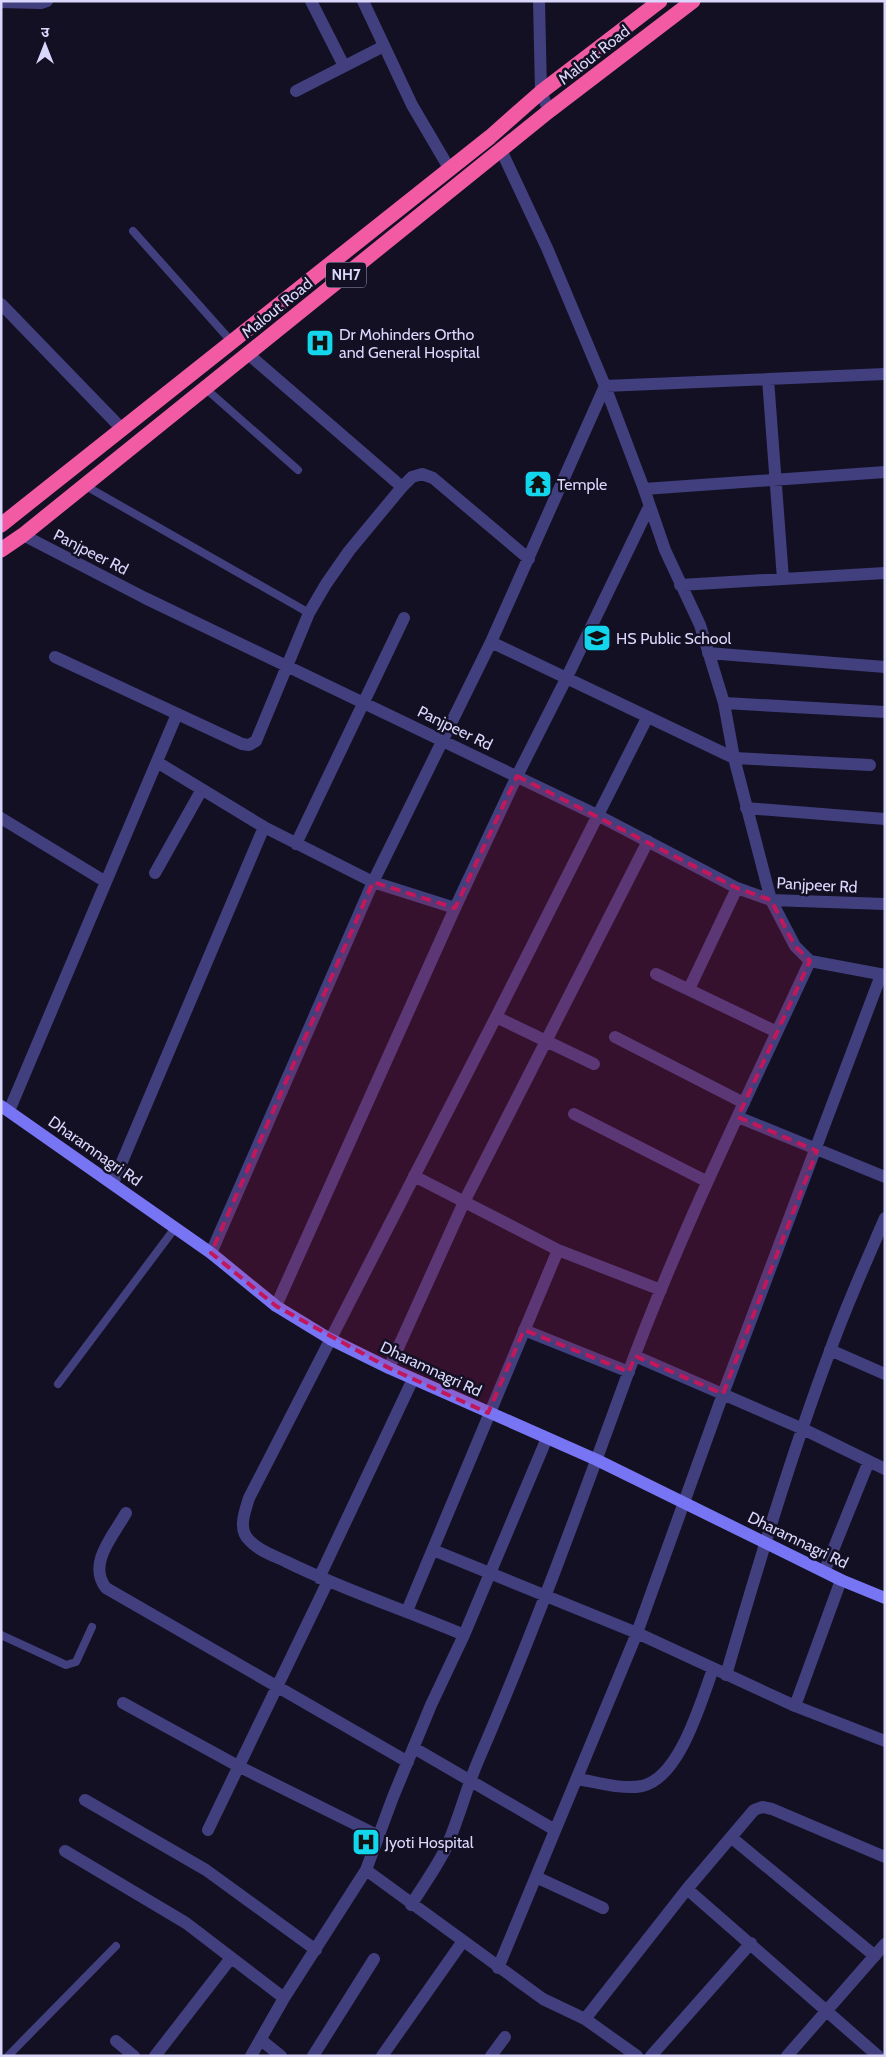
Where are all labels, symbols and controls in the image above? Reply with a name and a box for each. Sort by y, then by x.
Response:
north arrow [20,20,70,70]
street label: Malout Road [555,21,633,89]
text: उ [41,23,50,41]
road number: NH7 [326,262,366,288]
street label: Malout Road [238,274,316,342]
place label: Dr Mohinders Ortho and General Hospital [339,325,480,362]
hospital icon: Dr Mohinders Ortho and General Hospital [305,328,335,358]
temple icon: Temple [523,469,553,499]
place label: Temple [557,475,607,494]
street label: Panjpeer Rd [51,525,131,579]
school or university icon: HS Public School [582,623,612,653]
place label: HS Public School [616,629,731,648]
street label: Panjpeer Rd [414,702,496,754]
street label: Panjpeer Rd [776,873,858,897]
street label: Dharamnagri Rd [45,1112,145,1190]
street label: Dharamnagri Rd [377,1337,485,1401]
street label: Dharamnagri Rd [745,1507,851,1573]
hospital icon: Jyoti Hospital [351,1827,381,1857]
place label: Jyoti Hospital [384,1833,474,1852]

